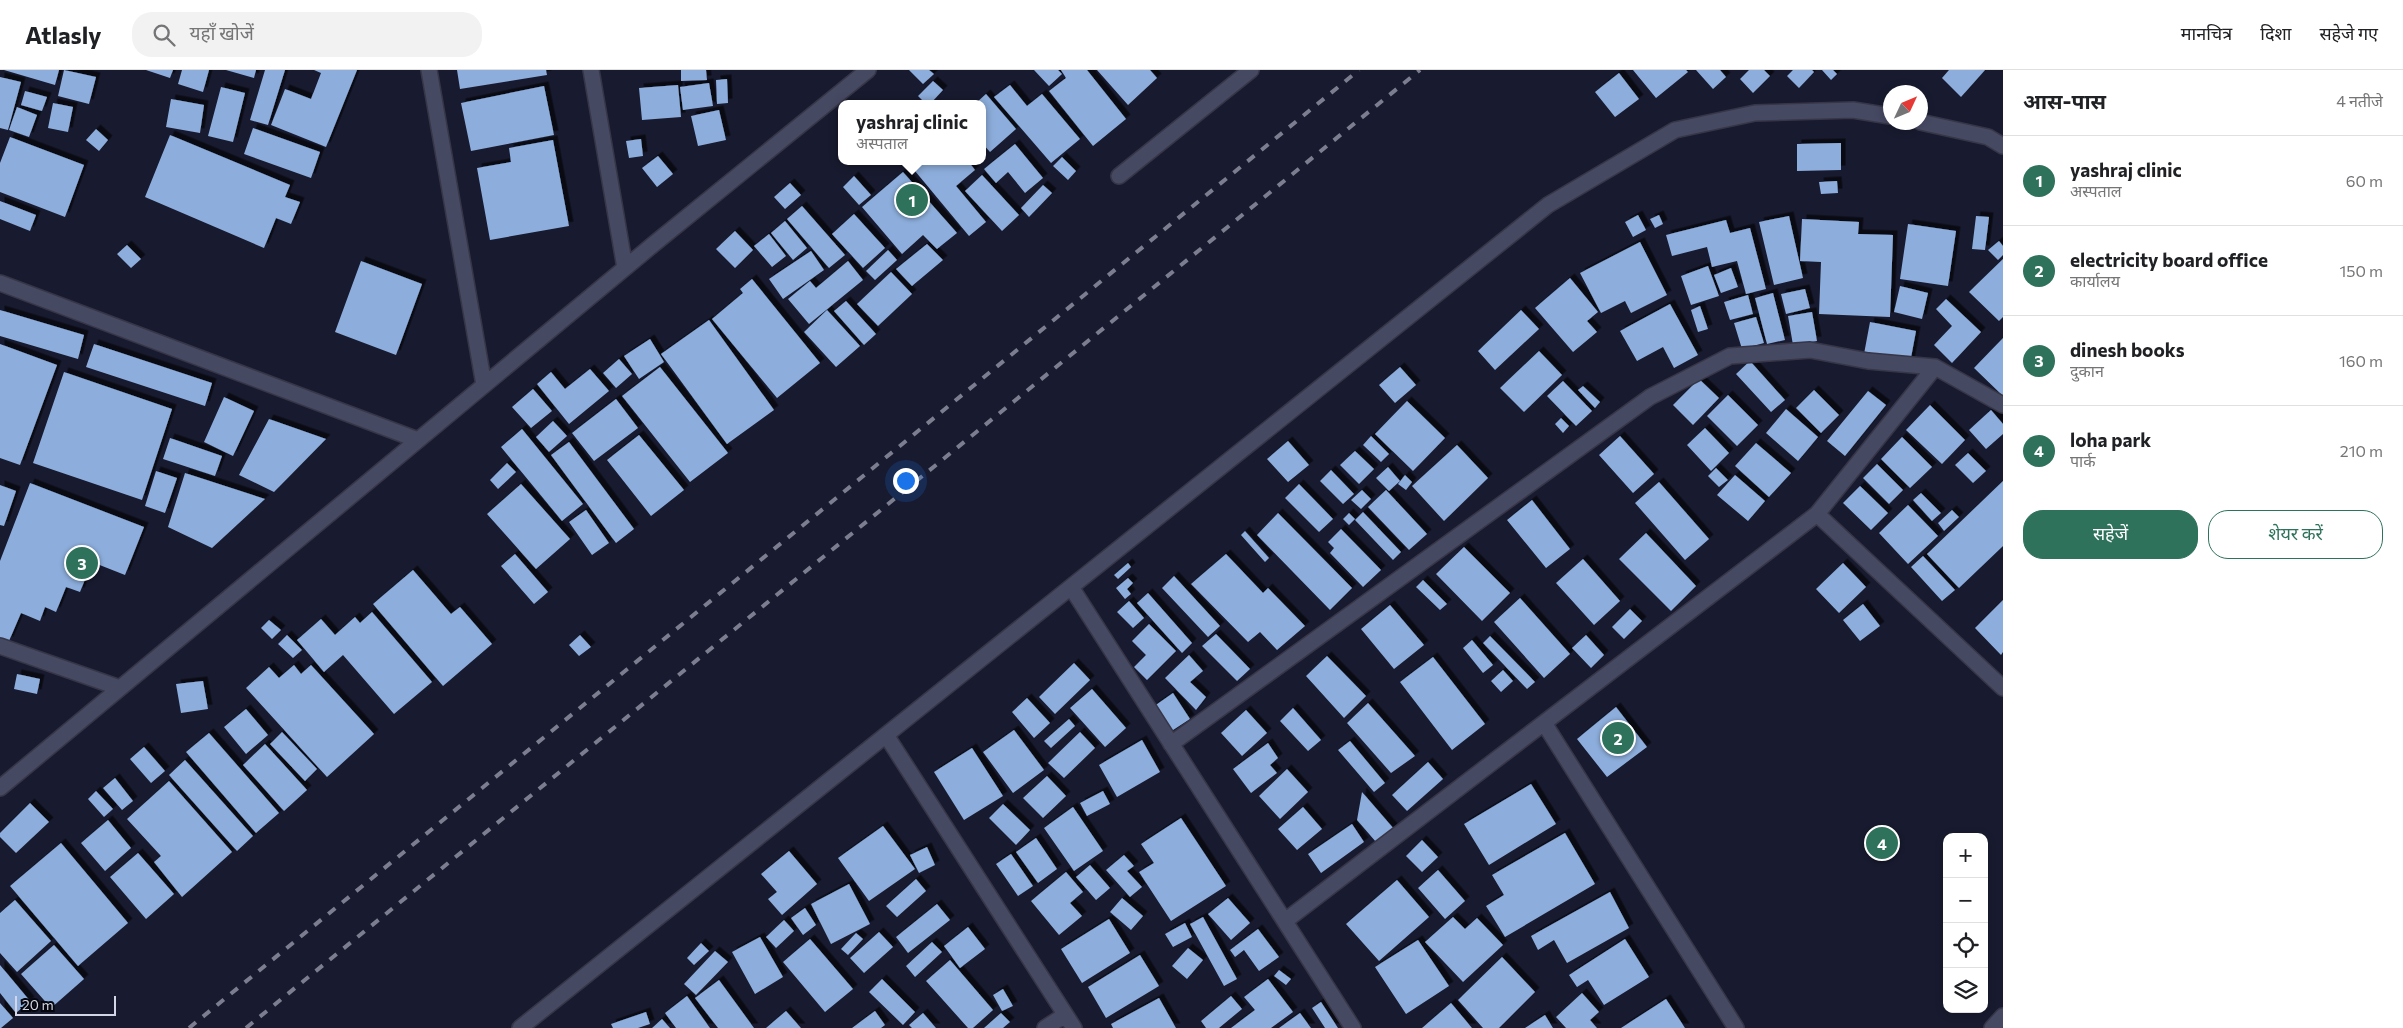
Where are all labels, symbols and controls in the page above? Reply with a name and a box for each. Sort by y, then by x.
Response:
search box [132,12,482,57]
text: Atlasly [25,20,102,49]
icon: search [150,21,178,49]
text: यहाँ खोजें [190,21,254,44]
text: मानचित्र [2181,22,2232,44]
text: दिशा [2260,22,2291,44]
text: सहेजे गए [2319,22,2378,44]
north arrow [1883,85,1928,130]
text: आस-पास [2023,88,2106,113]
text: 4 नतीजे [2336,91,2383,110]
popup [838,100,986,165]
text: yashraj clinic [856,110,968,133]
text: अस्पताल [856,133,908,152]
text: yashraj clinic [2070,158,2182,181]
text: 1 [2035,171,2043,190]
text: 60 m [2346,171,2383,190]
pin: 1 [896,181,928,219]
text: अस्पताल [2070,181,2122,200]
text: electricity board office [2070,248,2268,271]
text: 2 [2034,261,2044,280]
text: 150 m [2340,261,2383,280]
text: कार्यालय [2070,271,2120,290]
text: dinesh books [2070,338,2185,361]
text: 3 [2034,351,2044,370]
text: 160 m [2339,351,2383,370]
text: दुकान [2070,361,2104,380]
text: loha park [2070,428,2151,451]
text: 4 [2034,441,2044,460]
text: 210 m [2340,441,2383,460]
text: पार्क [2070,451,2096,470]
your location [893,468,919,494]
button: सहेजें [2023,510,2198,559]
button: शेयर करें [2208,510,2383,559]
pin: 3 [66,544,98,582]
pin: 2 [1602,719,1634,757]
pin: 4 [1866,824,1898,862]
map controls [1943,833,1988,1013]
button: + [1943,833,1988,878]
button: − [1943,878,1988,923]
button: locate [1943,923,1988,968]
button: layers [1943,968,1988,1013]
scale bar [15,993,116,1016]
text: 20 m [22,996,54,1013]

